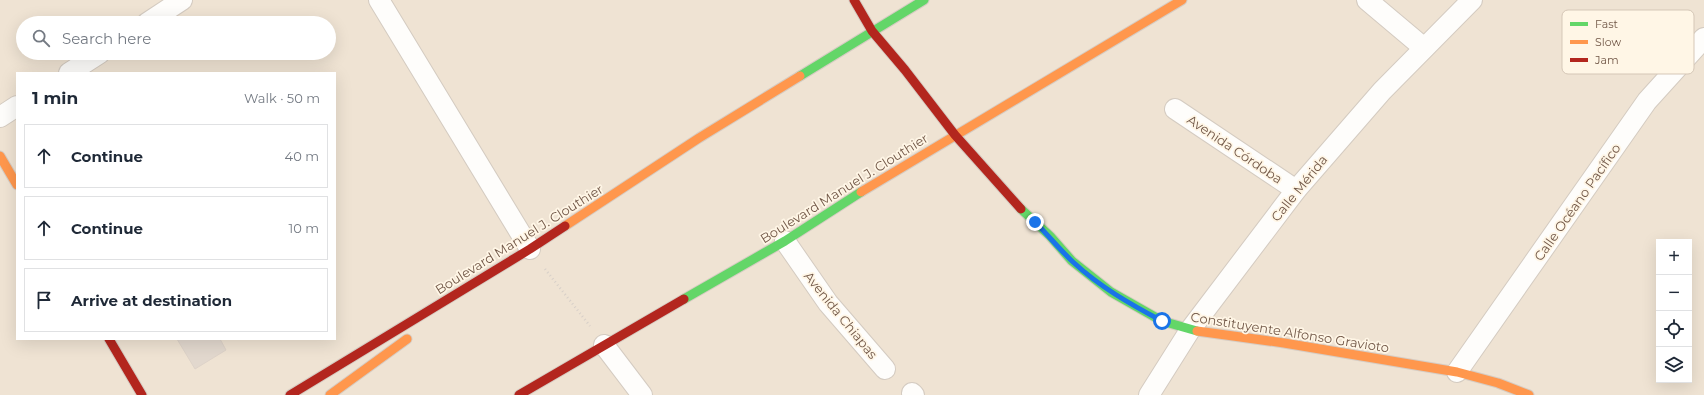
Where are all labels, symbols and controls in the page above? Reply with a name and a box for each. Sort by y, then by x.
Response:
legend [1562,10,1694,74]
search box [16,16,336,60]
text: Fast [1595,17,1619,31]
icon: search [30,27,52,49]
text: Search here [62,29,151,48]
text: Slow [1595,35,1621,49]
text: Jam [1594,53,1619,67]
text: 1 min [32,88,78,108]
text: Walk · 50 m [244,90,320,106]
street label: Avenida Córdoba [1184,111,1286,187]
street label: Boulevard Manuel J. Clouthier [757,130,931,246]
street label: Calle Océano Pacífico [1530,140,1624,264]
icon: ahead [33,145,55,167]
text: Continue [71,147,143,166]
text: 40 m [285,148,319,164]
street label: Calle Mérida [1267,152,1331,224]
street label: Boulevard Manuel J. Clouthier [432,181,606,297]
route end [1026,213,1044,231]
icon: ahead [33,217,55,239]
text: Continue [71,219,143,238]
text: 10 m [289,220,319,236]
map controls [1656,239,1692,383]
button: + [1656,239,1692,275]
street label: Avenida Chiapas [801,268,881,362]
button: − [1656,275,1692,311]
icon: arrive [33,289,55,311]
text: Arrive at destination [71,291,232,310]
street label: Constituyente Alfonso Gravioto [1190,308,1390,356]
button: locate [1656,311,1692,347]
route start [1153,312,1171,330]
button: layers [1656,347,1692,383]

